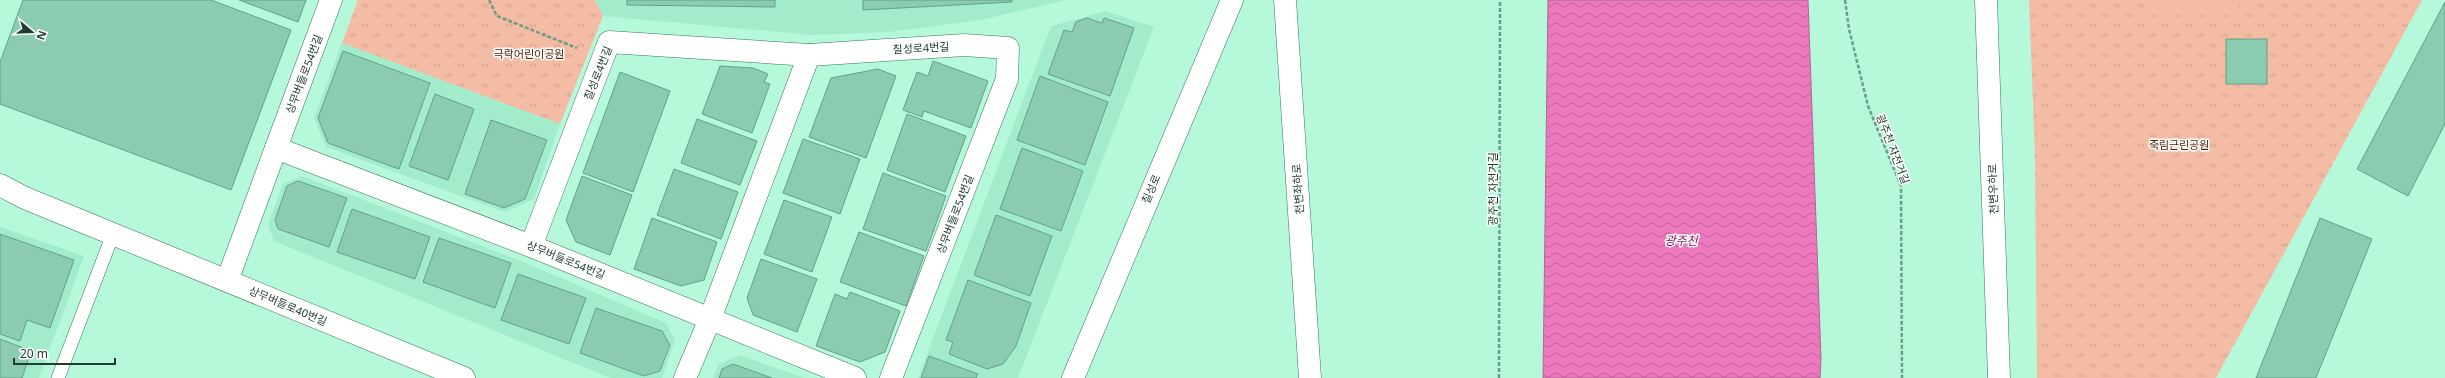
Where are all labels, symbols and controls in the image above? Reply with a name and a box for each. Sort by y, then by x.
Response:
north arrow [12,12,52,52]
text: N [33,29,50,42]
street label: 상무버들로54번길 [282,32,325,115]
street label: 칠성로4번길 [892,39,950,56]
street label: 칠성로4번길 [580,44,615,102]
park label: 극락어린이공원 [494,46,564,61]
street label: 광주천 자전거길 [1873,112,1914,186]
park label: 죽림근린공원 [2149,137,2209,152]
street label: 광주천 자전거길 [1485,152,1500,226]
street label: 천변좌하로 [1288,163,1307,215]
street label: 천변우하로 [1984,163,2001,215]
street label: 상무버들로54번길 [933,172,976,255]
street label: 칠성로 [1138,172,1163,206]
water label: 광주천 [1664,232,1700,249]
street label: 상무버들로54번길 [525,237,608,282]
street label: 상무버들로40번길 [247,282,330,329]
scale bar [14,340,115,366]
text: 20 m [20,345,48,362]

